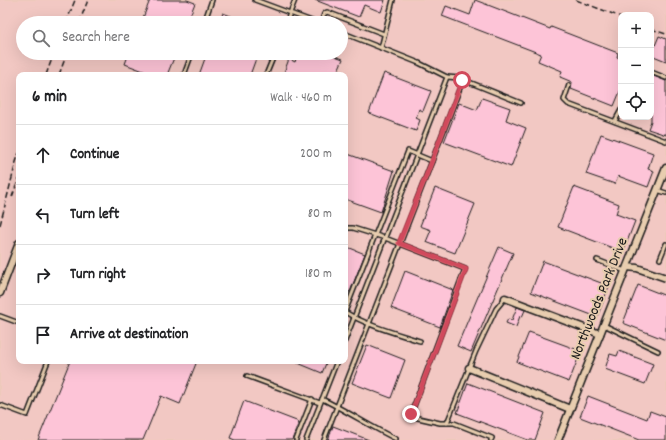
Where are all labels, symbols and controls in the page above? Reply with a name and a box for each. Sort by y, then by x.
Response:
map controls [618,12,654,120]
button: + [618,12,654,48]
search box [16,16,348,60]
icon: search [30,27,52,49]
text: Search here [62,27,130,49]
button: − [618,48,654,84]
route start [453,71,471,89]
button: locate [618,84,654,120]
text: 6 min [32,86,67,110]
text: Walk · 460 m [270,89,332,108]
icon: ahead [32,144,54,166]
text: Continue [70,144,119,166]
text: 200 m [300,145,332,164]
icon: left [32,204,54,226]
text: Turn left [70,204,119,226]
text: 80 m [308,205,332,224]
street label: Northwoods Park Drive [565,234,635,363]
icon: right [32,264,54,286]
text: Turn right [70,264,126,286]
text: 180 m [305,265,332,284]
icon: arrive [32,324,54,346]
text: Arrive at destination [70,324,188,346]
route end [402,405,420,423]

